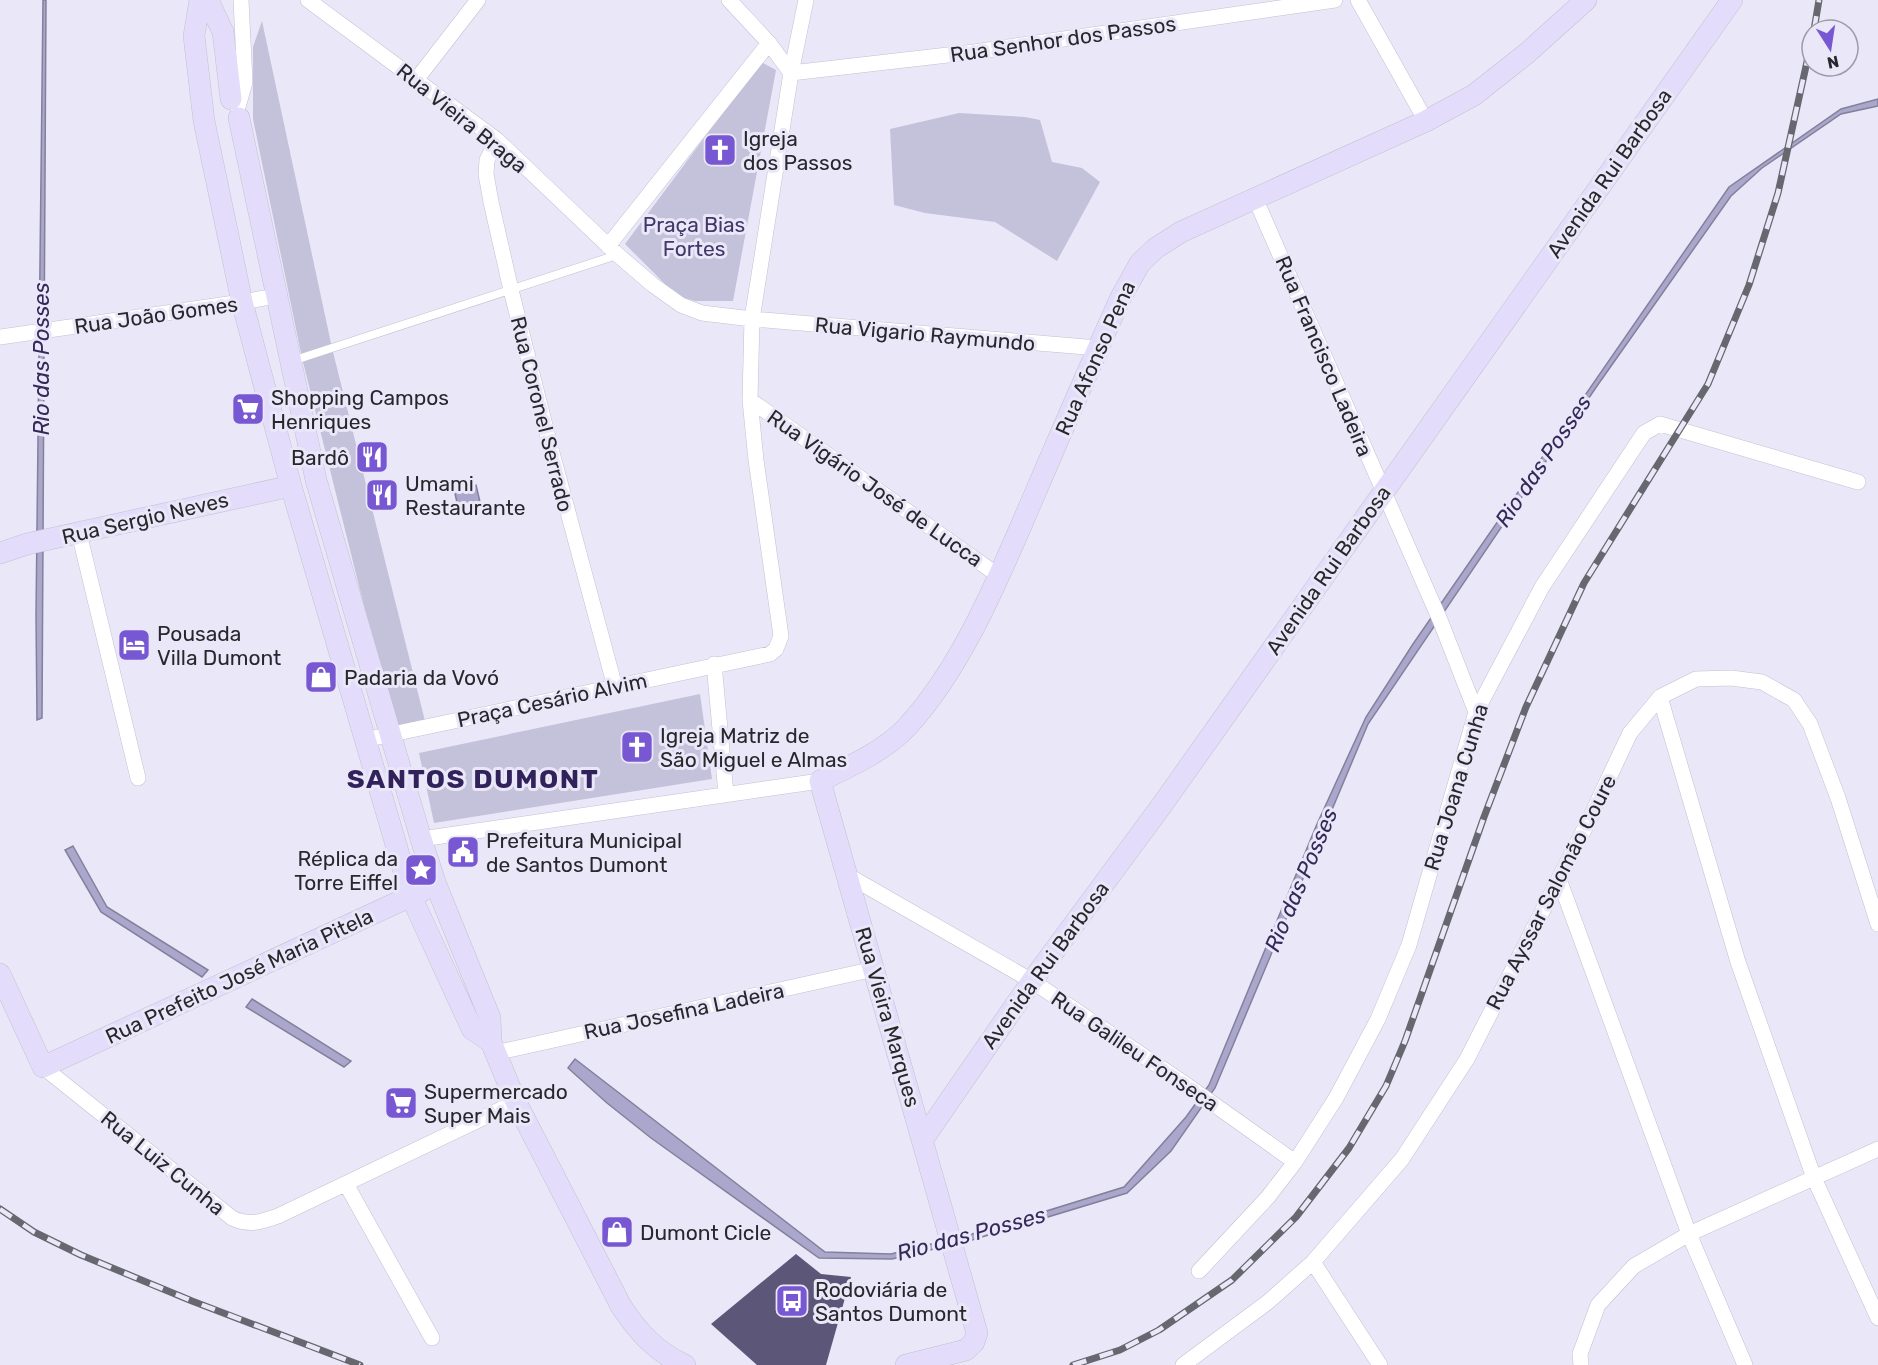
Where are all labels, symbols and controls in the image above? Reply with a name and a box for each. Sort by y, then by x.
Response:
street label: Rua Senhor dos Passos [949,11,1177,67]
north arrow [1800,18,1860,78]
text: N [1825,52,1841,73]
street label: Rua Vieira Braga [392,58,532,178]
street label: Avenida Rui Barbosa [1541,84,1677,262]
place label: Igreja dos Passos [743,126,852,175]
church icon: Igreja dos Passos [702,132,738,168]
park label: Praça Bias Fortes [643,212,745,261]
street label: Rua Francisco Ladeira [1270,252,1378,460]
street label: Rua Afonso Pena [1050,277,1140,439]
water label: Rio das Posses [28,282,55,436]
street label: Rua João Gomes [73,291,239,339]
street label: Rua Vigario Raymundo [814,312,1036,356]
street label: Rua Coronel Serrado [506,314,578,514]
place label: Shopping Campos Henriques [271,385,449,434]
water label: Rio das Posses [1489,390,1597,532]
supermarket icon: Shopping Campos Henriques [230,391,266,427]
street label: Rua Vigário José de Lucca [763,404,987,572]
restaurant icon: Bardô [354,439,390,475]
place label: Bardô [291,445,349,470]
place label: Umami Restaurante [405,471,525,520]
restaurant icon: Umami Restaurante [364,477,400,513]
street label: Avenida Rui Barbosa [1260,481,1396,659]
street label: Rua Sergio Neves [59,487,231,549]
place label: Pousada Villa Dumont [157,621,281,670]
hotel icon: Pousada Villa Dumont [116,627,152,663]
shop icon: Padaria da Vovó [303,659,339,695]
place label: Padaria da Vovó [344,665,499,690]
street label: Praça Cesário Alvim [455,668,649,732]
street label: Rua Joana Cunha [1419,700,1493,874]
place label: Igreja Matriz de São Miguel e Almas [660,723,847,772]
church icon: Igreja Matriz de São Miguel e Almas [619,729,655,765]
district label: SANTOS DUMONT [347,763,599,795]
street label: Rua Ayssar Salomão Coure [1481,770,1621,1014]
water label: Rio das Posses [1259,804,1343,956]
place label: Prefeitura Municipal de Santos Dumont [486,828,682,877]
public building icon: Prefeitura Municipal de Santos Dumont [445,834,481,870]
place label: Réplica da Torre Eiffel [294,846,398,895]
place icon: Réplica da Torre Eiffel [403,852,439,888]
street label: Avenida Rui Barbosa [976,877,1114,1053]
street label: Rua Prefeito José Maria Pitela [101,903,377,1049]
street label: Rua Vieira Marques [850,924,926,1110]
street label: Rua Josefina Ladeira [582,978,786,1044]
street label: Rua Galileu Fonseca [1047,986,1223,1116]
place label: Supermercado Super Mais [424,1079,568,1128]
supermarket icon: Supermercado Super Mais [383,1085,419,1121]
street label: Rua Luiz Cunha [96,1105,230,1221]
water label: Rio das Posses [894,1201,1048,1267]
shop icon: Dumont Cicle [599,1214,635,1250]
place label: Dumont Cicle [640,1220,771,1245]
place label: Rodoviária de Santos Dumont [815,1277,967,1326]
bus stop icon: Rodoviária de Santos Dumont [774,1283,810,1319]

